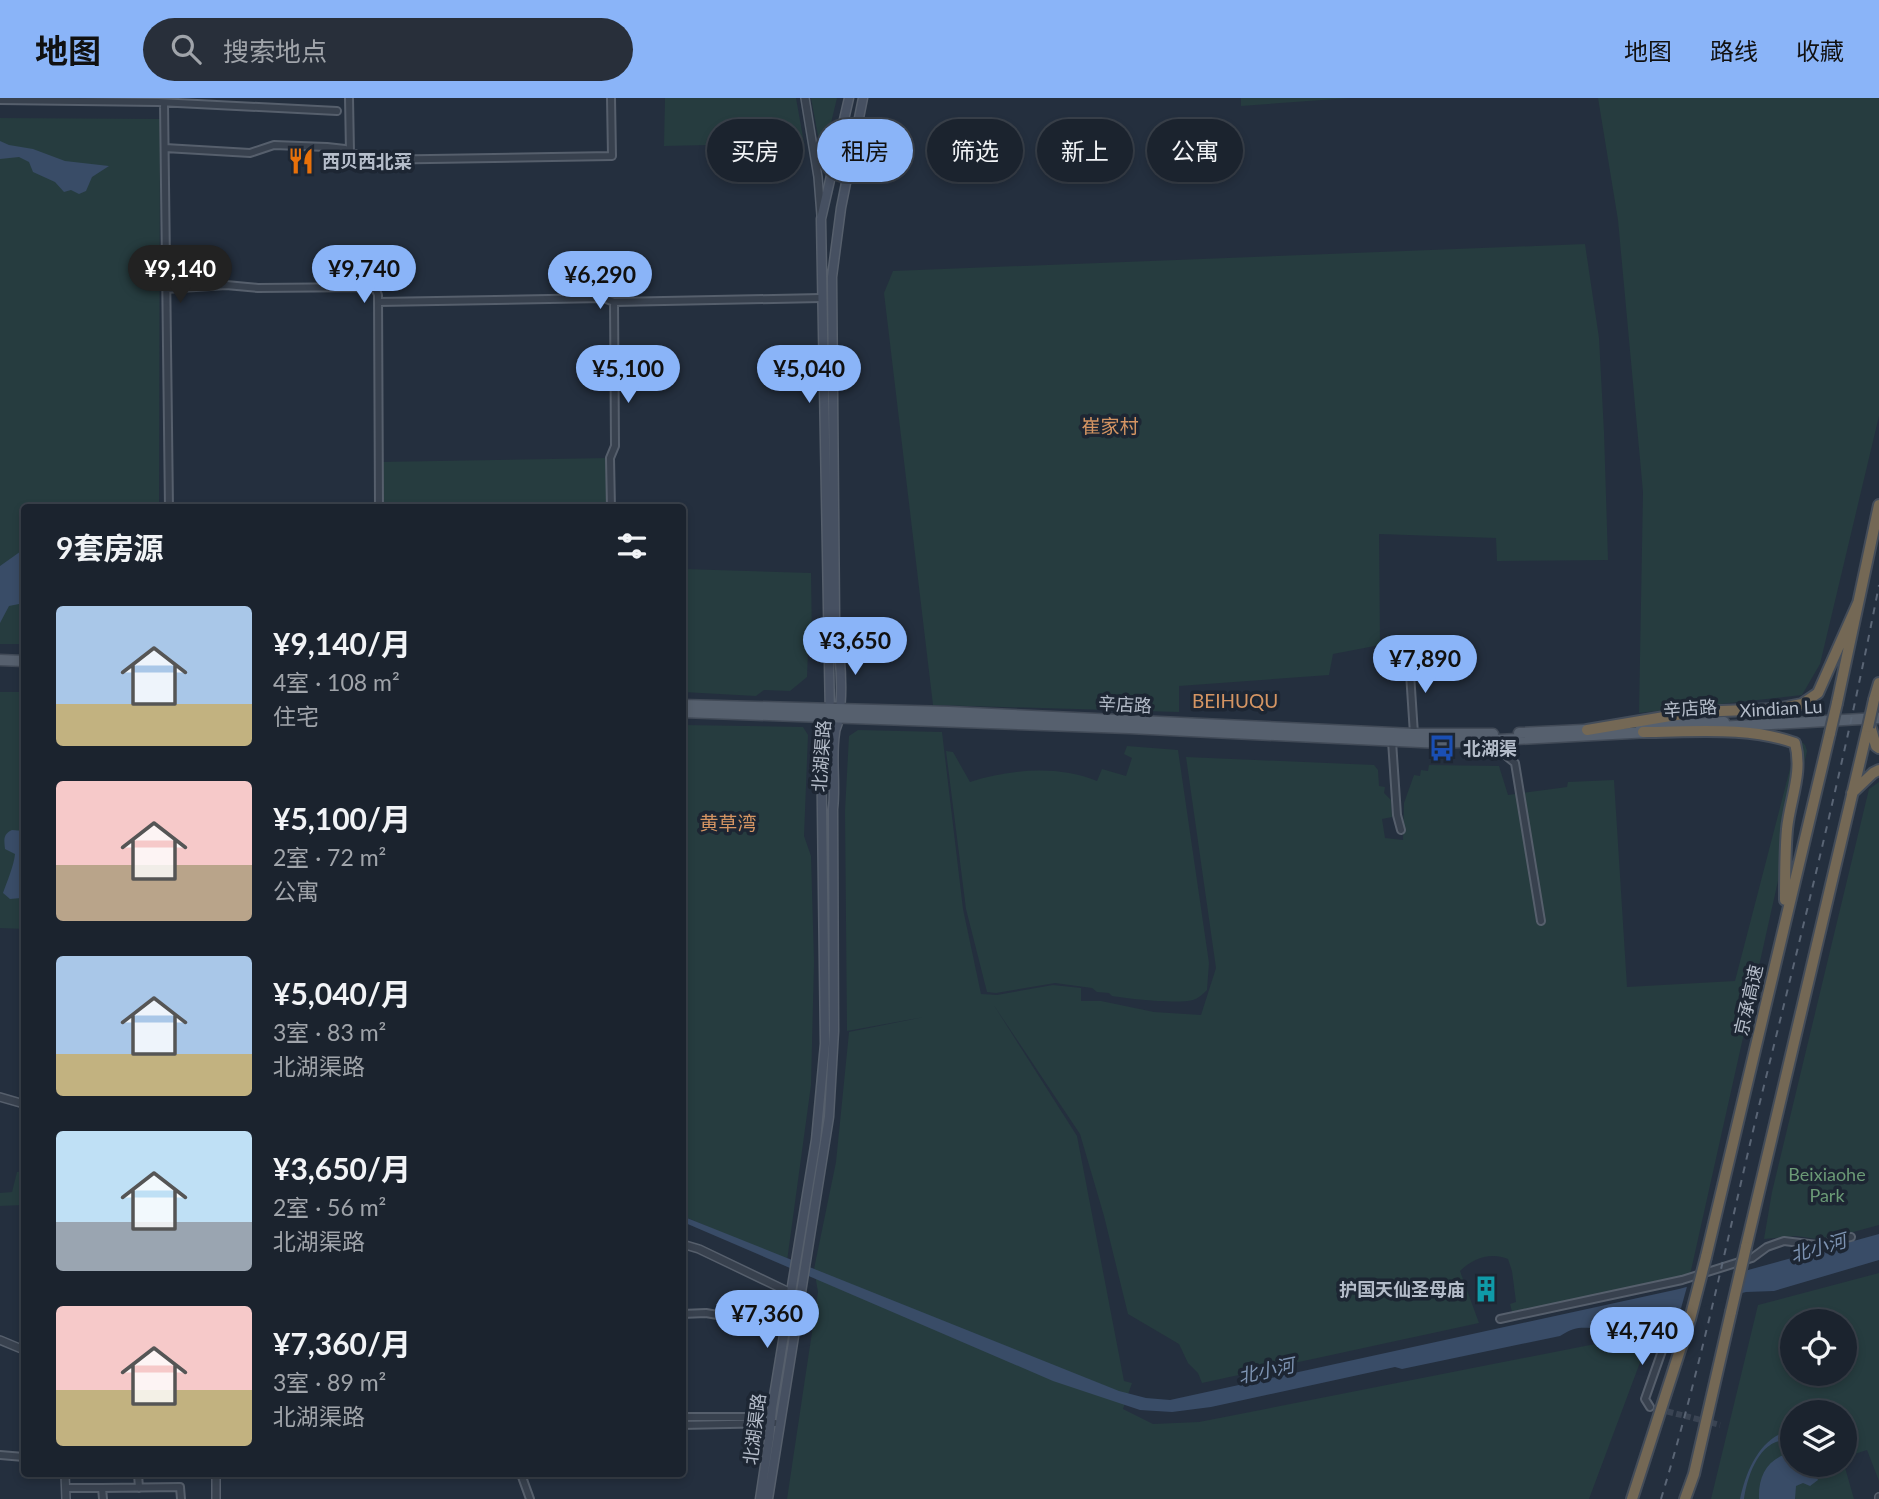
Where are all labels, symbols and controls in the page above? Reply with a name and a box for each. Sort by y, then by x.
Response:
search box [143,18,633,81]
text: 地图 [35,30,101,70]
icon: search [167,30,205,68]
text: 搜索地点 [223,35,327,67]
text: 地图 [1624,36,1672,65]
text: 路线 [1710,36,1758,65]
text: 收藏 [1796,36,1844,65]
chip: 买房 [707,119,803,182]
chip: 租房 [817,119,913,182]
chip: 筛选 [927,119,1023,182]
chip: 新上 [1037,119,1133,182]
chip: 公寓 [1147,119,1243,182]
restaurant icon: 西贝西北菜 [286,146,316,176]
place label: 西贝西北菜 [322,150,412,172]
pin: ¥9,140 [123,246,237,305]
pin: ¥9,740 [307,246,421,305]
pin: ¥6,290 [543,252,657,311]
text: ¥9,140 [144,254,216,282]
text: ¥9,740 [328,254,400,282]
text: ¥6,290 [564,260,636,288]
pin: ¥5,100 [571,345,685,405]
pin: ¥5,040 [752,345,866,405]
text: ¥5,100 [592,354,664,382]
text: ¥5,040 [773,354,845,382]
district label: 崔家村 [1081,414,1139,437]
icon: filters [613,527,651,565]
text: 9套房源 [56,529,163,565]
pin: ¥3,650 [798,618,912,677]
text: ¥9,140/月 [273,625,411,661]
text: ¥3,650 [819,626,891,654]
icon: home [112,634,196,718]
pin: ¥7,890 [1368,636,1482,695]
text: ¥7,890 [1389,644,1461,672]
text: 4室 · 108 m² [273,668,400,696]
district label: BEIHUQU [1192,689,1278,712]
street label: 辛店路 [1097,692,1153,716]
street label: 辛店路 [1662,695,1718,721]
street label: Xindian Lu [1739,695,1823,721]
text: 住宅 [273,702,319,730]
street label: 北湖渠路 [808,719,834,793]
bus stop icon: 北湖渠 [1427,733,1457,763]
place label: 北湖渠 [1463,737,1517,759]
text: ¥5,100/月 [273,800,411,836]
icon: home [112,809,196,893]
district label: 黄草湾 [699,811,757,834]
text: 2室 · 72 m² [273,843,386,871]
text: 公寓 [273,877,319,905]
street label: 京承高速 [1729,962,1767,1038]
text: ¥5,040/月 [273,975,411,1011]
icon: home [112,984,196,1068]
text: 3室 · 83 m² [273,1018,386,1046]
text: 北湖渠路 [273,1052,365,1080]
text: ¥3,650/月 [273,1150,411,1186]
icon: home [112,1159,196,1243]
park label: Beixiaohe Park [1788,1163,1866,1206]
text: 2室 · 56 m² [273,1193,386,1221]
text: 北湖渠路 [273,1227,365,1255]
water label: 北小河 [1787,1227,1852,1266]
building icon: 护国天仙圣母庙 [1471,1274,1501,1304]
place label: 护国天仙圣母庙 [1339,1278,1465,1300]
pin: ¥7,360 [710,1290,824,1350]
text: ¥7,360 [731,1299,803,1327]
pin: ¥4,740 [1585,1308,1699,1367]
map controls [1780,1309,1857,1477]
button: locate [1780,1309,1857,1386]
text: ¥4,740 [1606,1316,1678,1344]
text: ¥7,360/月 [273,1325,411,1361]
icon: home [112,1334,196,1418]
water label: 北小河 [1236,1352,1300,1387]
text: 3室 · 89 m² [273,1368,386,1396]
street label: 北湖渠路 [739,1392,769,1466]
button: layers [1780,1400,1857,1477]
text: 北湖渠路 [273,1402,365,1430]

